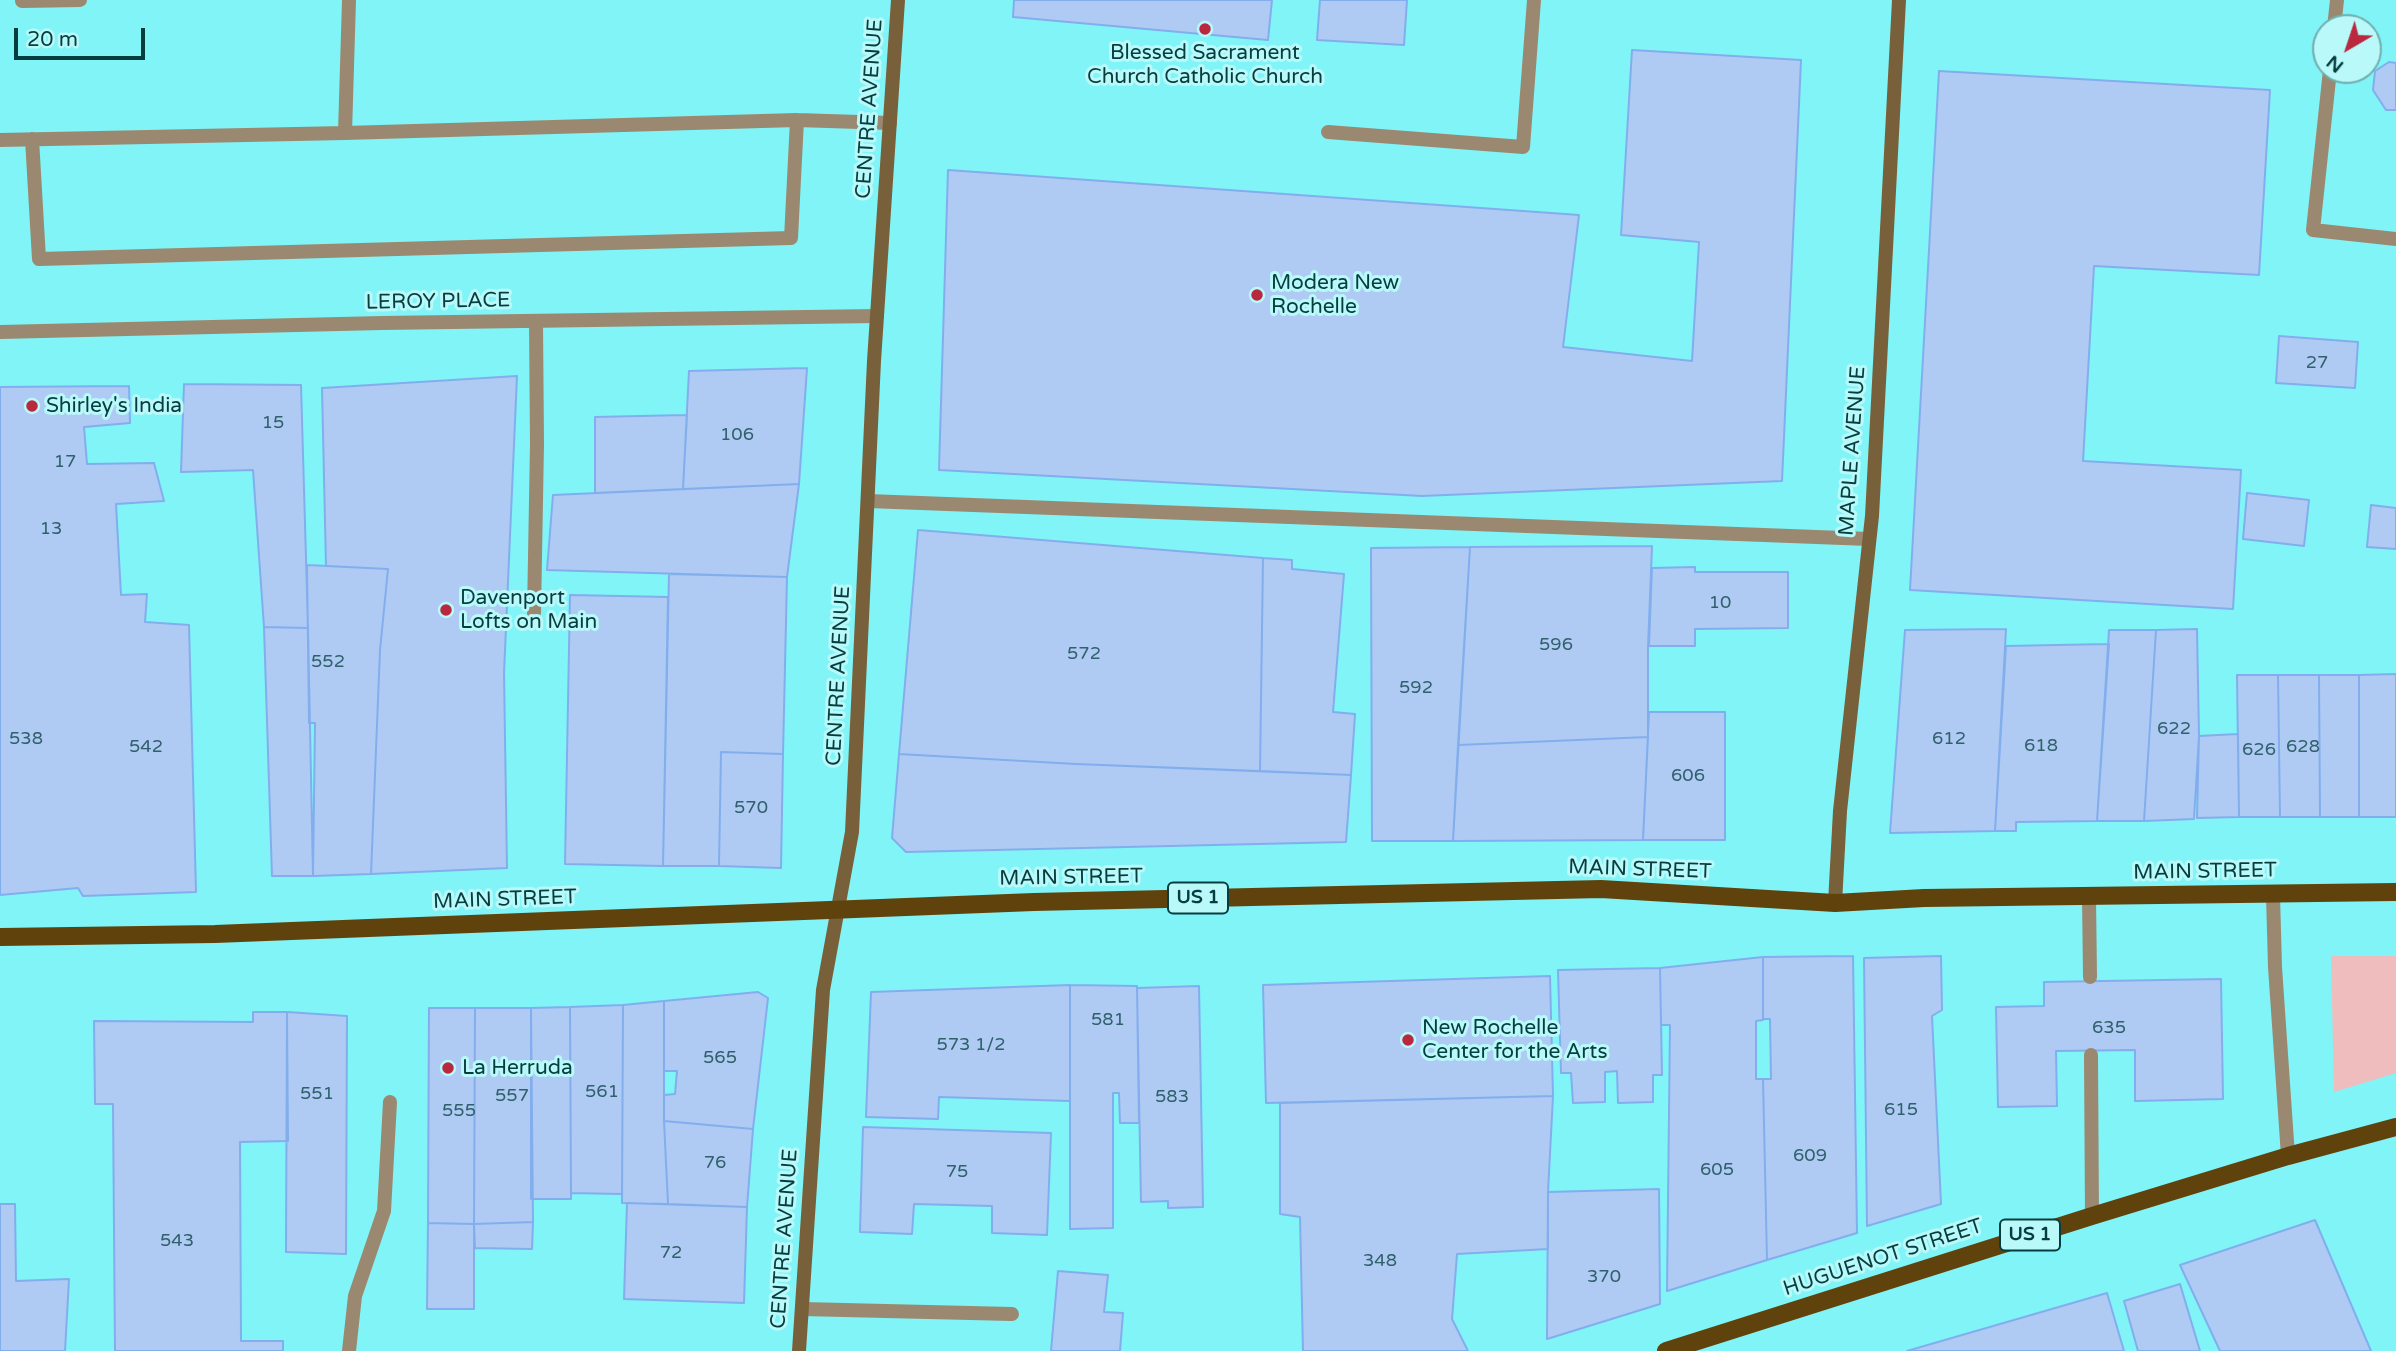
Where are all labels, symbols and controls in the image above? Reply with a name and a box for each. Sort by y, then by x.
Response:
scale bar [18,14,149,58]
north arrow [2312,14,2382,84]
street label: CENTRE AVENUE [851,18,889,200]
marker: Blessed Sacrament Church Catholic Church [1197,21,1213,37]
text: 20 m [27,27,78,52]
place label: Blessed Sacrament Church Catholic Church [1087,40,1323,90]
text: N [2322,50,2348,77]
place label: Modera New Rochelle [1271,270,1399,320]
marker: Modera New Rochelle [1249,287,1265,303]
street label: LEROY PLACE [365,288,511,316]
house number: 27 [2306,352,2328,374]
street label: MAPLE AVENUE [1835,365,1871,537]
place label: Shirley's India [46,393,182,419]
marker: Shirley's India [24,398,40,414]
house number: 15 [262,412,284,434]
house number: 106 [720,424,754,446]
house number: 17 [54,451,76,473]
house number: 13 [40,518,62,540]
place label: Davenport Lofts on Main [460,585,597,635]
street label: CENTRE AVENUE [822,585,856,767]
house number: 10 [1709,592,1731,614]
marker: Davenport Lofts on Main [438,602,454,618]
house number: 596 [1539,634,1573,656]
house number: 572 [1067,643,1101,665]
house number: 552 [311,651,345,673]
house number: 592 [1399,677,1433,699]
house number: 622 [2157,718,2191,740]
house number: 538 [9,728,43,750]
house number: 612 [1932,728,1966,750]
house number: 618 [2024,735,2058,757]
house number: 542 [129,736,163,758]
house number: 628 [2286,736,2320,758]
house number: 626 [2242,739,2276,761]
house number: 606 [1671,765,1705,787]
house number: 570 [734,797,768,819]
street label: MAIN STREET [1568,855,1712,885]
street label: MAIN STREET [2133,858,2277,886]
street label: MAIN STREET [999,864,1143,892]
road number: US 1 [1168,882,1228,914]
street label: MAIN STREET [433,885,577,915]
house number: 581 [1091,1009,1125,1031]
place label: New Rochelle Center for the Arts [1422,1015,1607,1065]
house number: 635 [2092,1017,2126,1039]
marker: New Rochelle Center for the Arts [1400,1032,1416,1048]
house number: 573 1/2 [936,1034,1006,1056]
house number: 565 [703,1047,737,1069]
place label: La Herruda [462,1055,573,1081]
marker: La Herruda [440,1060,456,1076]
house number: 561 [585,1081,619,1103]
house number: 551 [300,1083,334,1105]
house number: 557 [495,1085,529,1107]
house number: 583 [1155,1086,1189,1108]
house number: 615 [1884,1099,1918,1121]
house number: 555 [442,1100,476,1122]
house number: 609 [1793,1145,1827,1167]
street label: CENTRE AVENUE [766,1148,804,1330]
house number: 76 [704,1152,726,1174]
house number: 605 [1700,1159,1734,1181]
house number: 75 [946,1161,968,1183]
street label: HUGUENOT STREET [1780,1214,1986,1302]
road number: US 1 [2000,1219,2060,1250]
house number: 543 [160,1230,194,1252]
house number: 72 [660,1242,682,1264]
house number: 348 [1363,1250,1397,1272]
house number: 370 [1587,1266,1621,1288]

